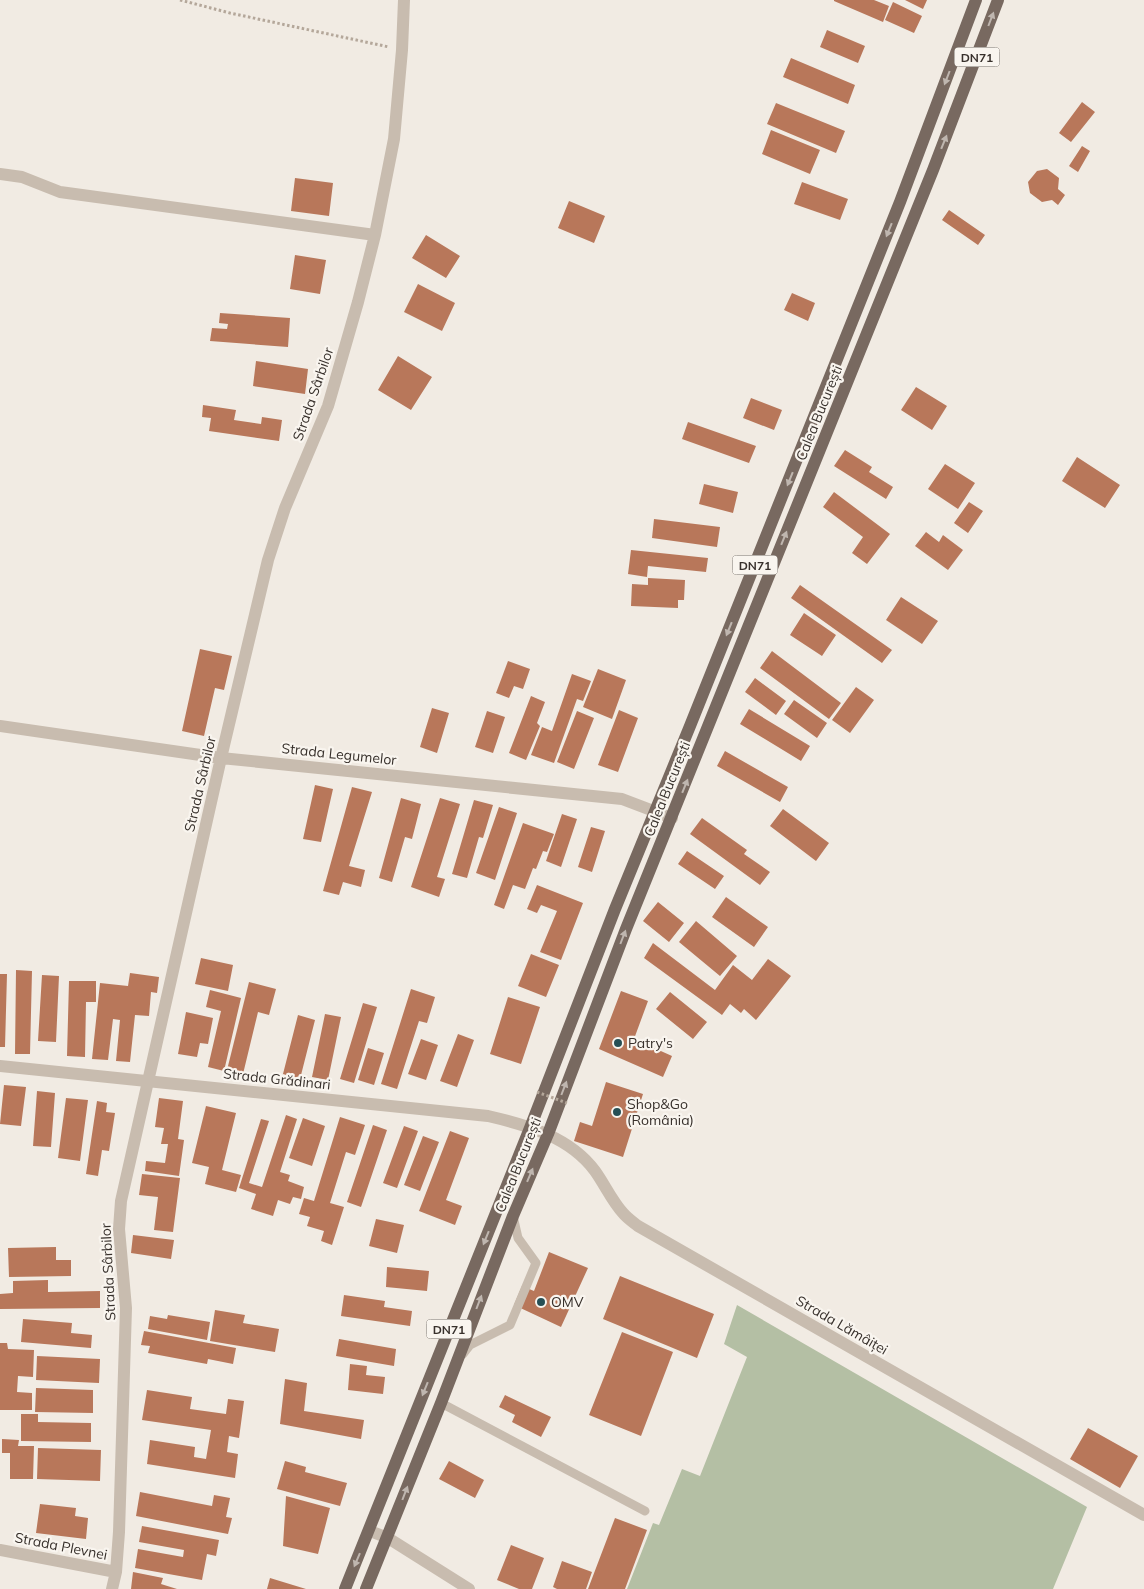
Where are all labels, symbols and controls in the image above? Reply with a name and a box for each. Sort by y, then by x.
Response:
one-way arrow [987,11,995,26]
road number: DN71 [954,48,1000,66]
one-way arrow [943,71,950,86]
one-way arrow [940,134,948,149]
one-way arrow [884,223,892,237]
street label: Strada Sârbilor [289,344,338,443]
street label: Calea București [792,363,846,463]
one-way arrow [785,471,793,486]
one-way arrow [781,531,789,545]
road number: DN71 [732,556,778,574]
one-way arrow [725,622,732,637]
street label: Strada Sârbilor [180,733,220,834]
street label: Strada Legumelor [281,739,398,769]
street label: Calea București [640,739,694,839]
one-way arrow [681,779,689,793]
one-way arrow [619,929,627,944]
place label: Patry's [628,1034,673,1052]
marker: Patry's [612,1037,624,1049]
street label: Strada Grădinari [222,1064,332,1094]
one-way arrow [561,1081,569,1095]
place label: Shop&Go (România) [627,1095,694,1129]
marker: Shop&Go (România) [611,1106,623,1118]
street label: Calea București [491,1115,545,1215]
one-way arrow [527,1168,535,1182]
street label: Strada Sârbilor [96,1222,120,1321]
one-way arrow [481,1231,489,1245]
street label: Strada Lămâiței [793,1291,891,1359]
place label: OMV [551,1293,584,1311]
one-way arrow [476,1295,484,1309]
marker: OMV [535,1296,547,1308]
road number: DN71 [426,1320,472,1338]
one-way arrow [421,1381,428,1396]
one-way arrow [401,1485,409,1500]
street label: Strada Plevnei [13,1528,109,1564]
one-way arrow [353,1553,361,1567]

